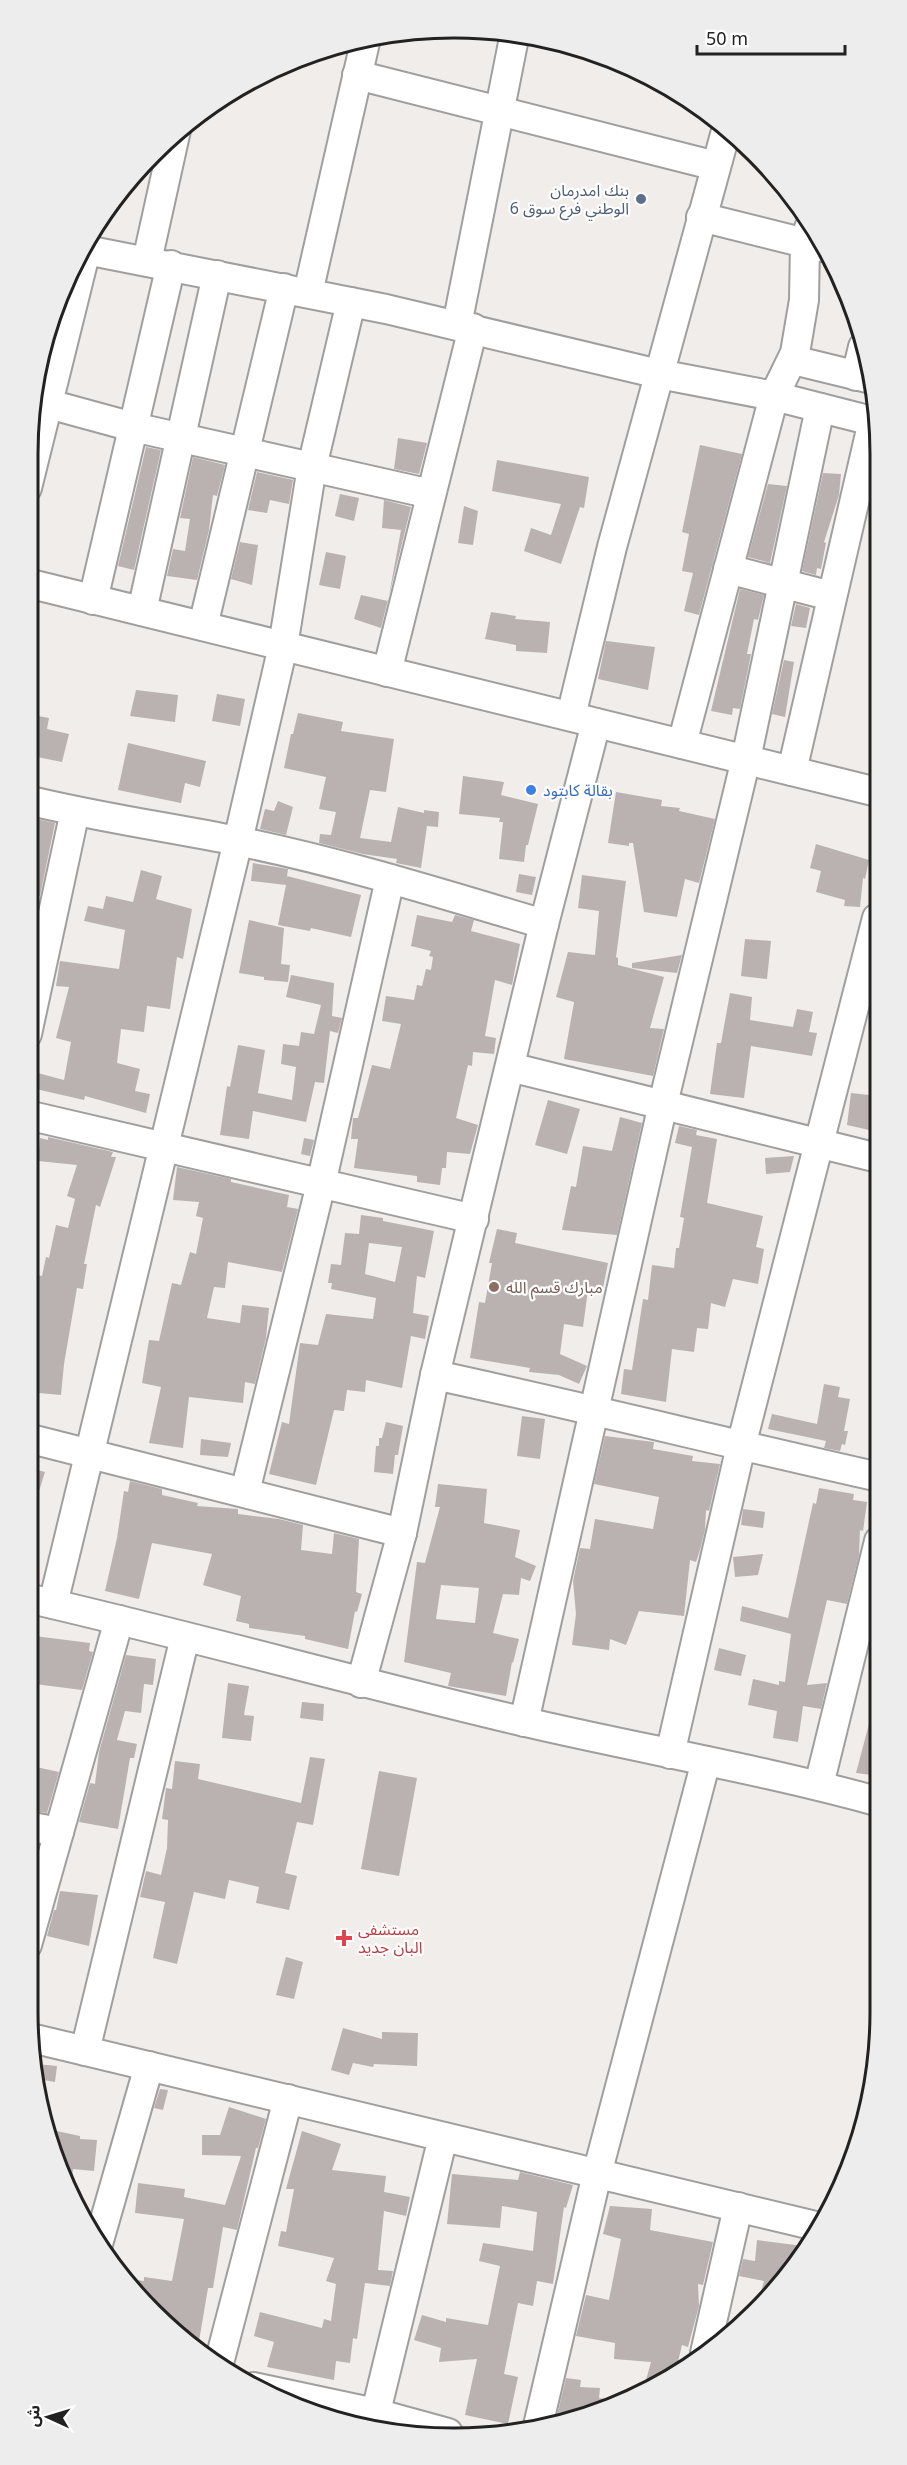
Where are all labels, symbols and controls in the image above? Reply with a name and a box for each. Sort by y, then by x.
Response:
scale bar [697,18,846,56]
text: 50 m [706,26,748,50]
place label: بنك امدرمان الوطني فرع سوق 6 [510,179,629,221]
marker: بنك امدرمان الوطني فرع سوق 6 [634,192,648,206]
place label: بقالة كابتود [543,779,613,801]
marker: بقالة كابتود [524,783,538,797]
place label: مبارك قسم الله [506,1276,603,1300]
marker: مبارك قسم الله [487,1280,501,1294]
place label: مستشفى البان جديد [358,1918,422,1958]
marker: مستشفى البان جديد [335,1929,353,1947]
north arrow [18,2387,78,2447]
text: ش [21,2404,45,2428]

